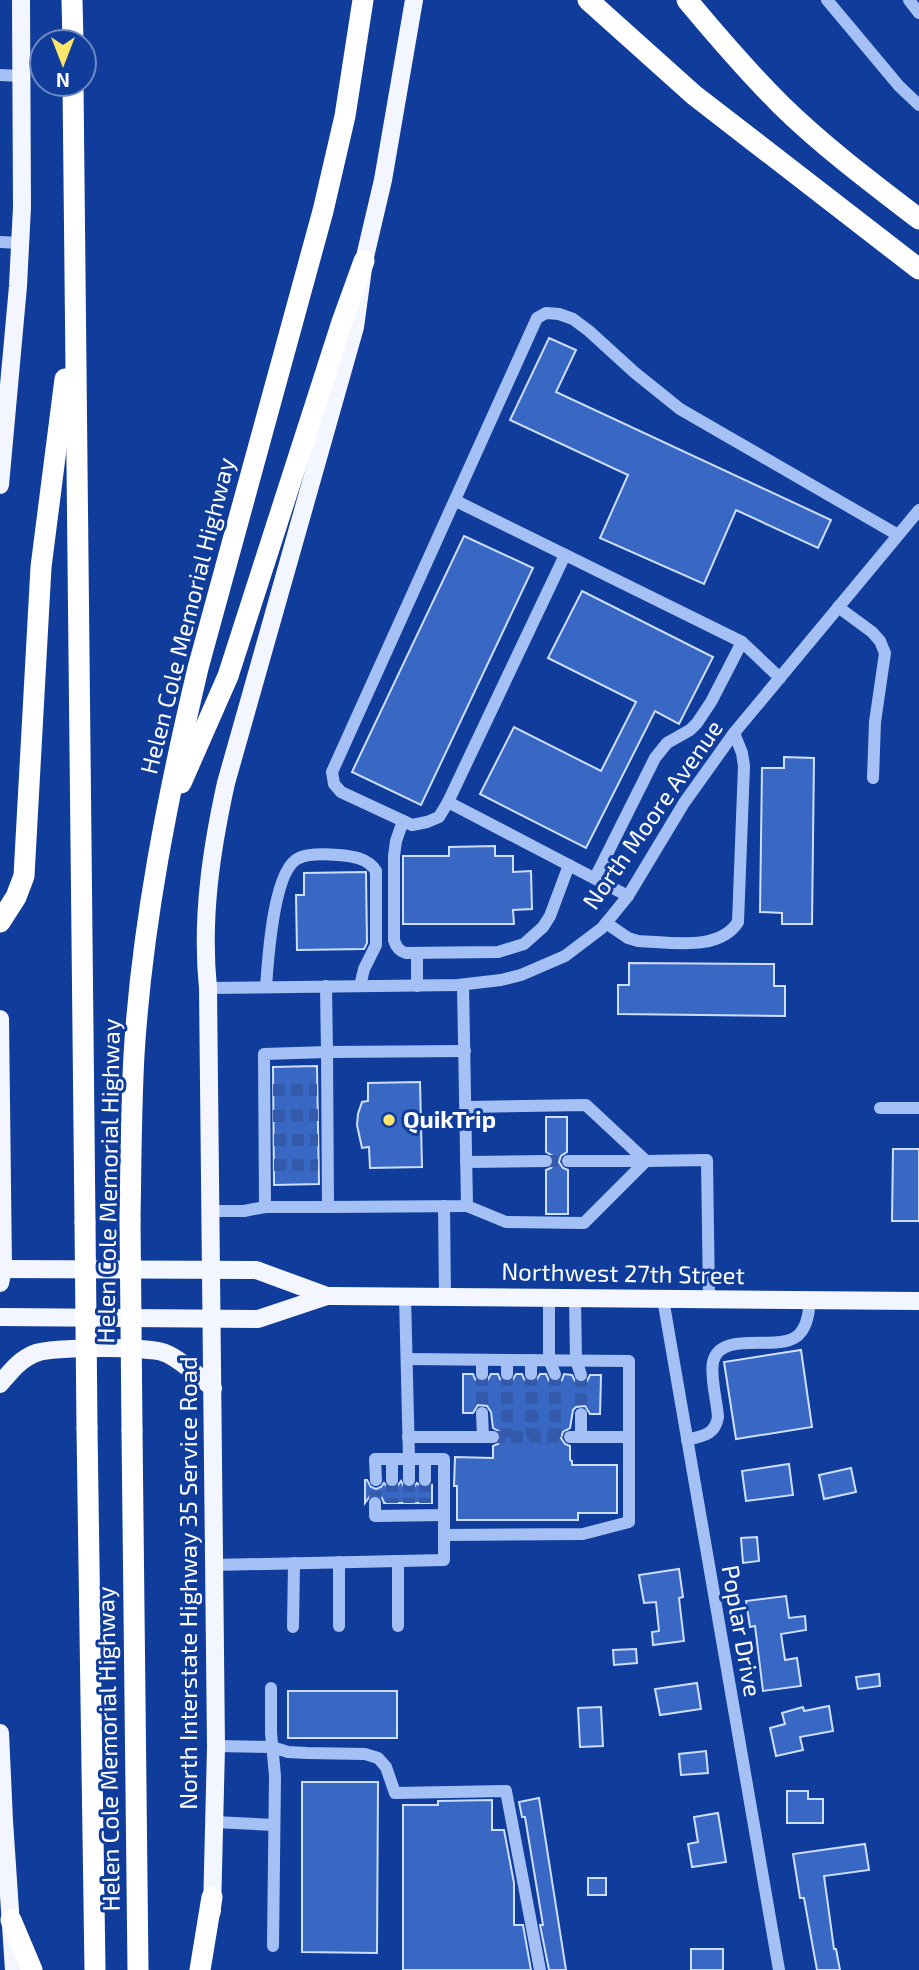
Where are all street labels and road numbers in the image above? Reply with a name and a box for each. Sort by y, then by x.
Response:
street label: Helen Cole Memorial Highway [133,454,240,777]
street label: North Moore Avenue [576,714,728,914]
street label: Helen Cole Memorial Highway [90,1018,125,1344]
street label: Northwest 27th Street [501,1256,745,1289]
street label: North Interstate Highway 35 Service Road [173,1356,202,1810]
street label: Poplar Drive [717,1563,768,1699]
street label: Helen Cole Memorial Highway [90,1586,125,1912]

